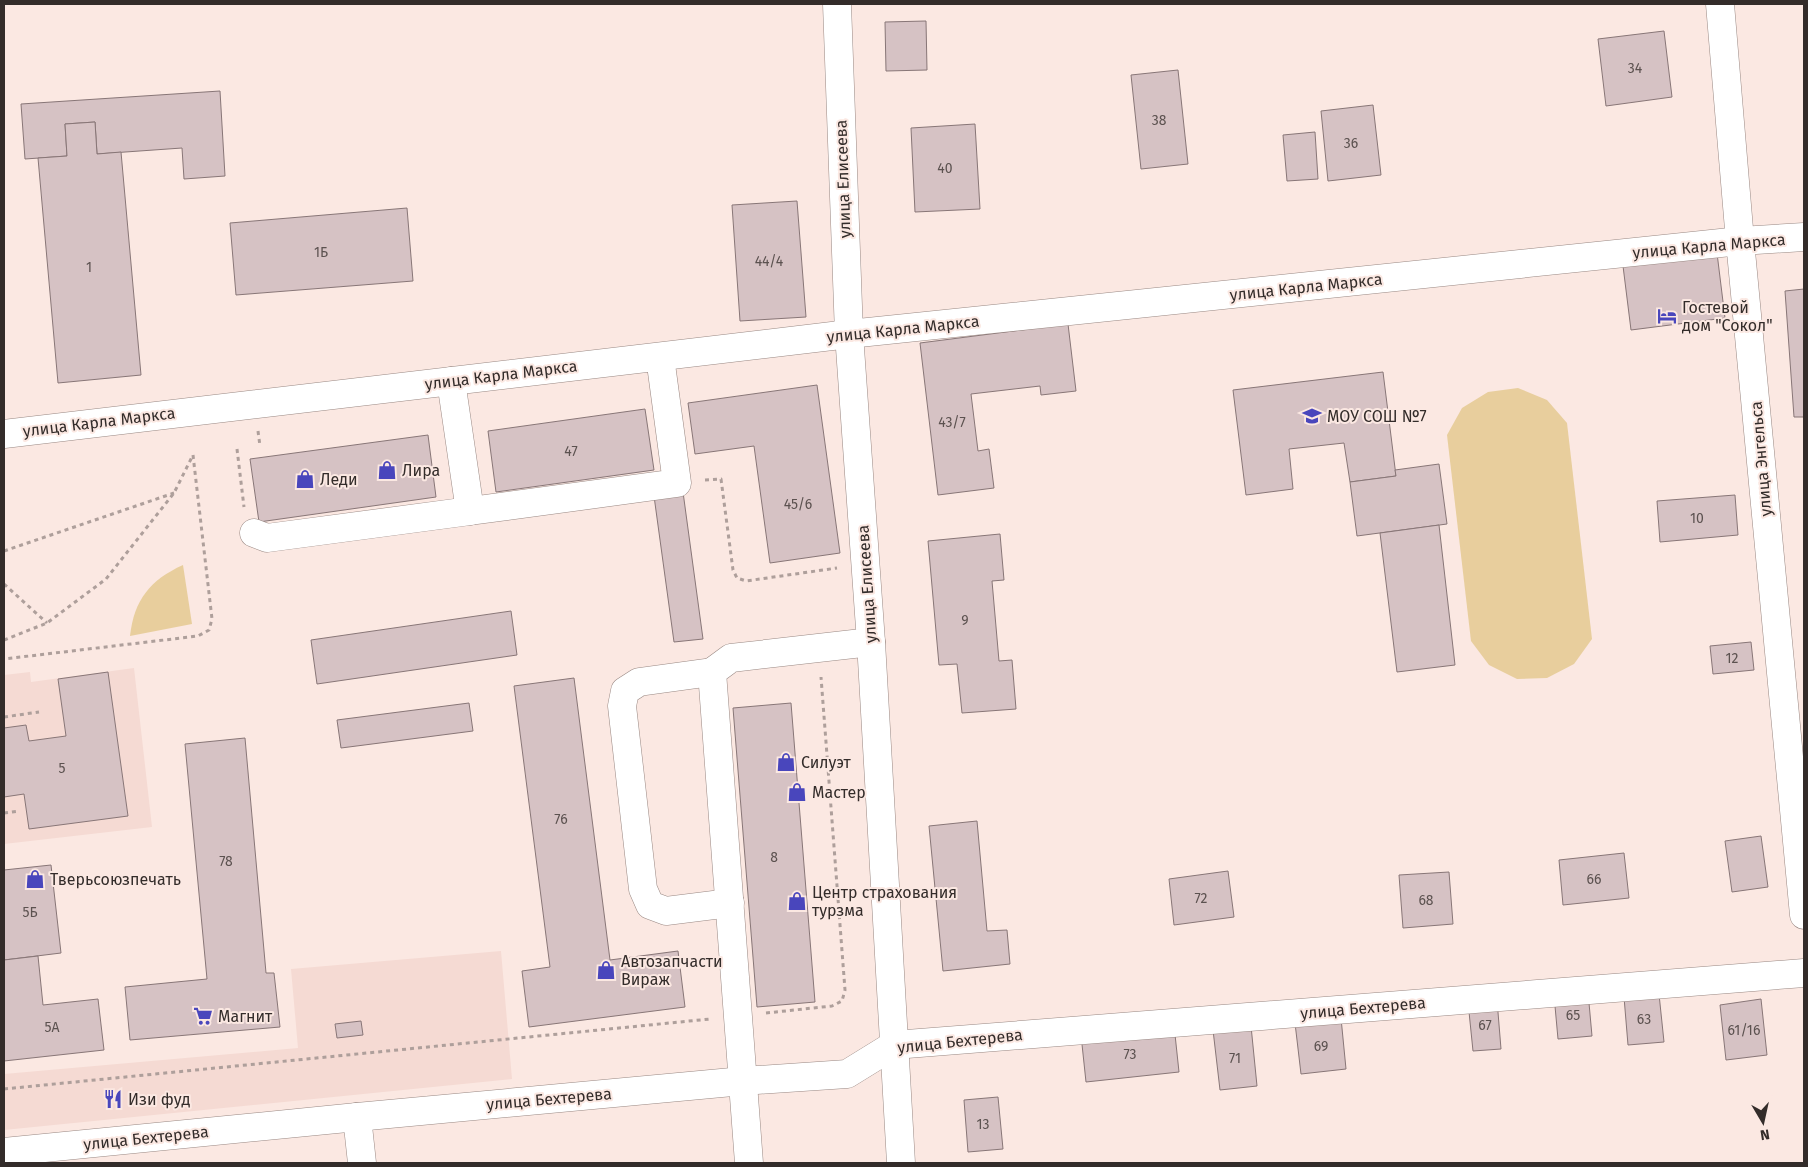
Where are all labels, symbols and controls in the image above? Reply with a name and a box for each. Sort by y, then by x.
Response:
house number: 34 [1628,60,1643,77]
house number: 38 [1152,112,1167,129]
street label: улица Елисеева [831,119,855,239]
house number: 36 [1344,135,1358,152]
house number: 40 [937,160,953,177]
street label: улица Карла Маркса [1632,230,1786,262]
house number: 1Б [314,244,328,261]
house number: 44/4 [755,253,784,270]
house number: 1 [86,259,92,276]
street label: улица Карла Маркса [1229,270,1383,304]
place label: Гостевой дом "Сокол" [1682,298,1773,335]
hotel icon: Гостевой дом "Сокол" [1656,305,1678,327]
street label: улица Карла Маркса [826,312,980,346]
street label: улица Карла Маркса [424,356,578,394]
street label: улица Энгельса [1746,401,1776,517]
street label: улица Карла Маркса [22,403,176,441]
school or university icon: МОУ СОШ №7 [1301,405,1323,427]
place label: МОУ СОШ №7 [1327,407,1427,426]
house number: 43/7 [938,414,966,431]
house number: 47 [564,443,578,460]
shop icon: Лира [376,459,398,481]
place label: Лира [402,461,440,480]
shop icon: Леди [294,468,316,490]
place label: Леди [320,470,358,489]
house number: 45/6 [784,496,812,513]
house number: 10 [1690,510,1704,527]
street label: улица Елисеева [853,524,881,644]
house number: 9 [961,612,969,629]
house number: 12 [1726,650,1739,667]
shop icon: Силуэт [775,751,797,773]
place label: Силуэт [801,753,852,772]
house number: 5 [58,760,66,777]
shop icon: Мастер [786,781,808,803]
place label: Мастер [812,783,866,802]
house number: 76 [554,811,568,828]
house number: 8 [770,849,778,866]
house number: 78 [219,853,233,870]
shop icon: Тверьсоюзпечать [24,868,46,890]
place label: Тверьсоюзпечать [50,870,181,889]
house number: 66 [1587,871,1601,888]
place label: Центр страхования турзма [812,883,957,920]
shop icon: Центр страхования турзма [786,890,808,912]
house number: 72 [1195,890,1208,907]
house number: 68 [1418,892,1434,909]
house number: 5Б [22,904,38,921]
place label: Автозапчасти Вираж [621,952,723,989]
shop icon: Автозапчасти Вираж [595,959,617,981]
street label: улица Бехтерева [1300,993,1426,1023]
supermarket icon: Магнит [192,1005,214,1027]
place label: Магнит [218,1007,273,1026]
house number: 65 [1566,1007,1580,1024]
house number: 63 [1637,1011,1651,1028]
house number: 67 [1478,1017,1492,1034]
house number: 5А [44,1019,60,1036]
house number: 61/16 [1728,1022,1760,1039]
street label: улица Бехтерева [896,1025,1024,1057]
house number: 69 [1314,1038,1328,1055]
house number: 73 [1123,1046,1137,1063]
house number: 71 [1229,1050,1241,1067]
street label: улица Бехтерева [486,1084,612,1114]
restaurant icon: Изи фуд [102,1088,124,1110]
place label: Изи фуд [128,1090,190,1109]
north arrow [1738,1097,1788,1147]
house number: 13 [976,1116,990,1133]
street label: улица Бехтерева [82,1122,210,1154]
text: N [1759,1125,1771,1143]

